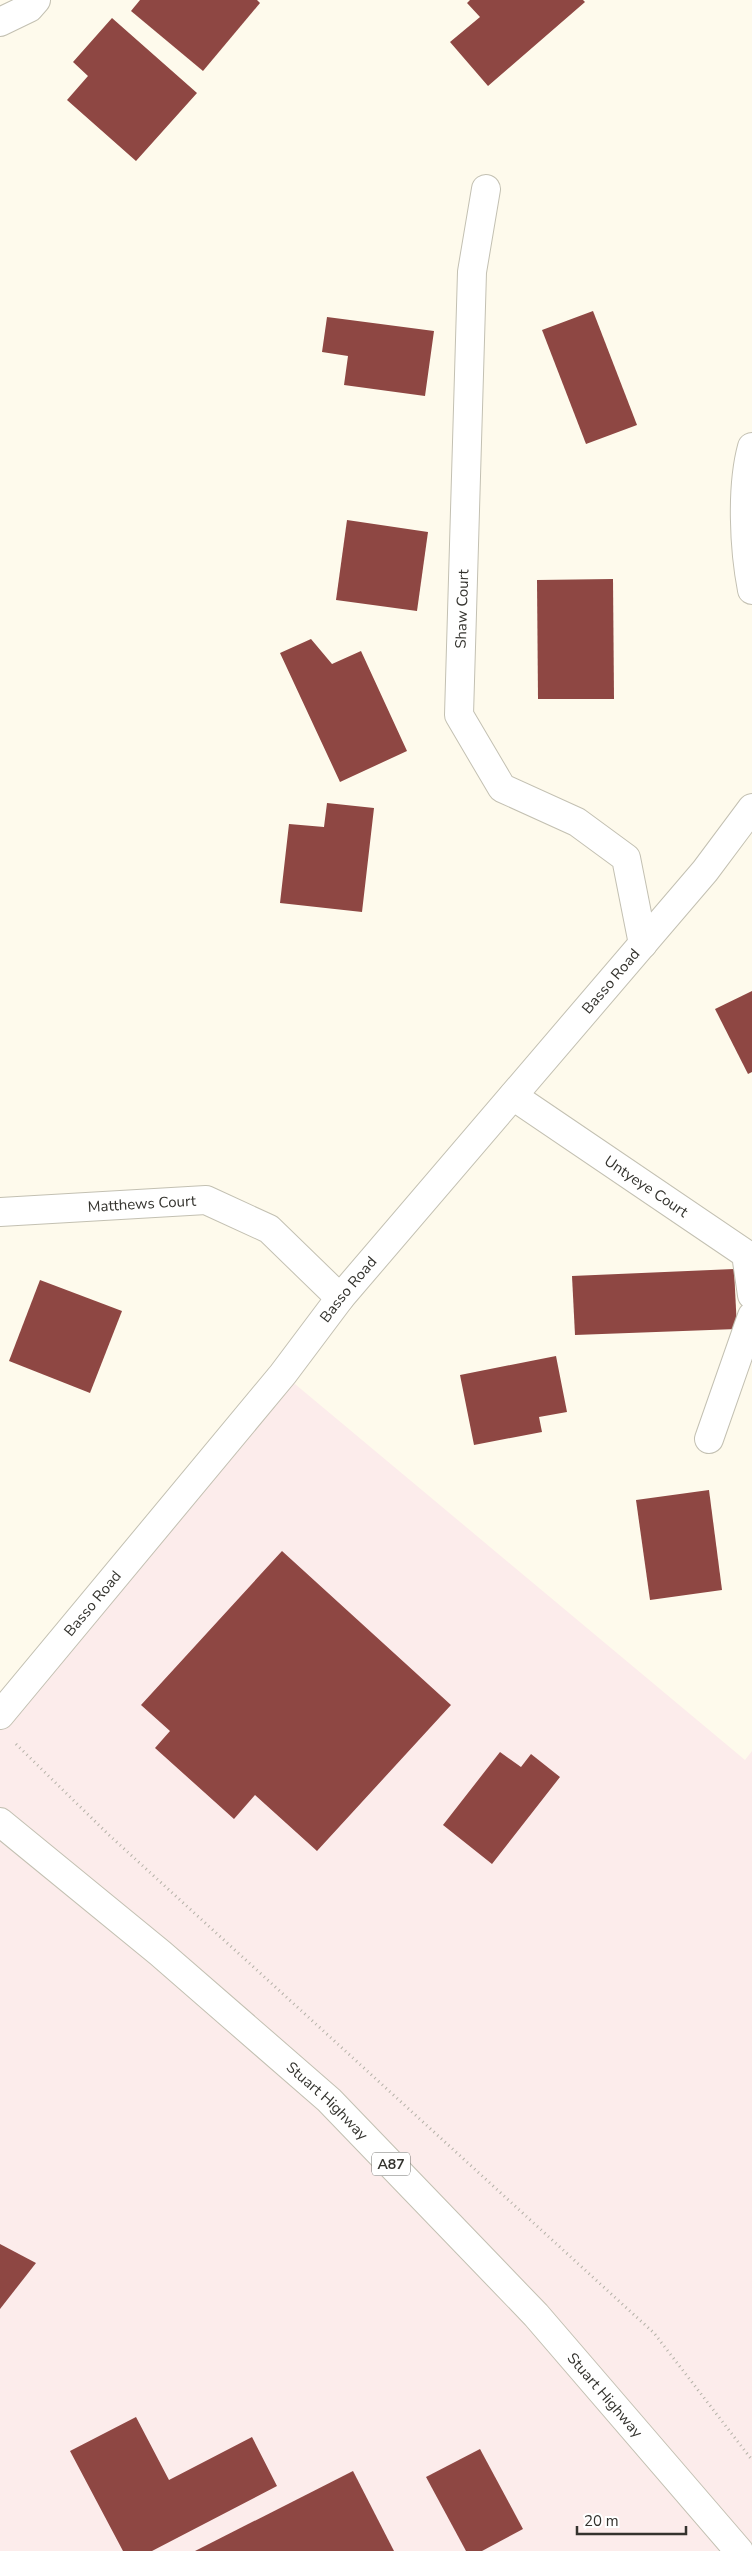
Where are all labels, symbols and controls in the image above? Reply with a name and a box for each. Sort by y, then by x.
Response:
street label: Shaw Court [451,568,473,649]
street label: Basso Road [577,944,644,1018]
street label: Untyeye Court [600,1151,693,1222]
street label: Matthews Court [87,1191,197,1217]
street label: Basso Road [315,1252,381,1326]
street label: Basso Road [59,1566,126,1640]
street label: Stuart Highway [282,2057,373,2145]
road number: A87 [372,2152,410,2176]
street label: Stuart Highway [563,2348,647,2442]
scale bar [577,2504,686,2536]
text: 20 m [584,2511,619,2531]

